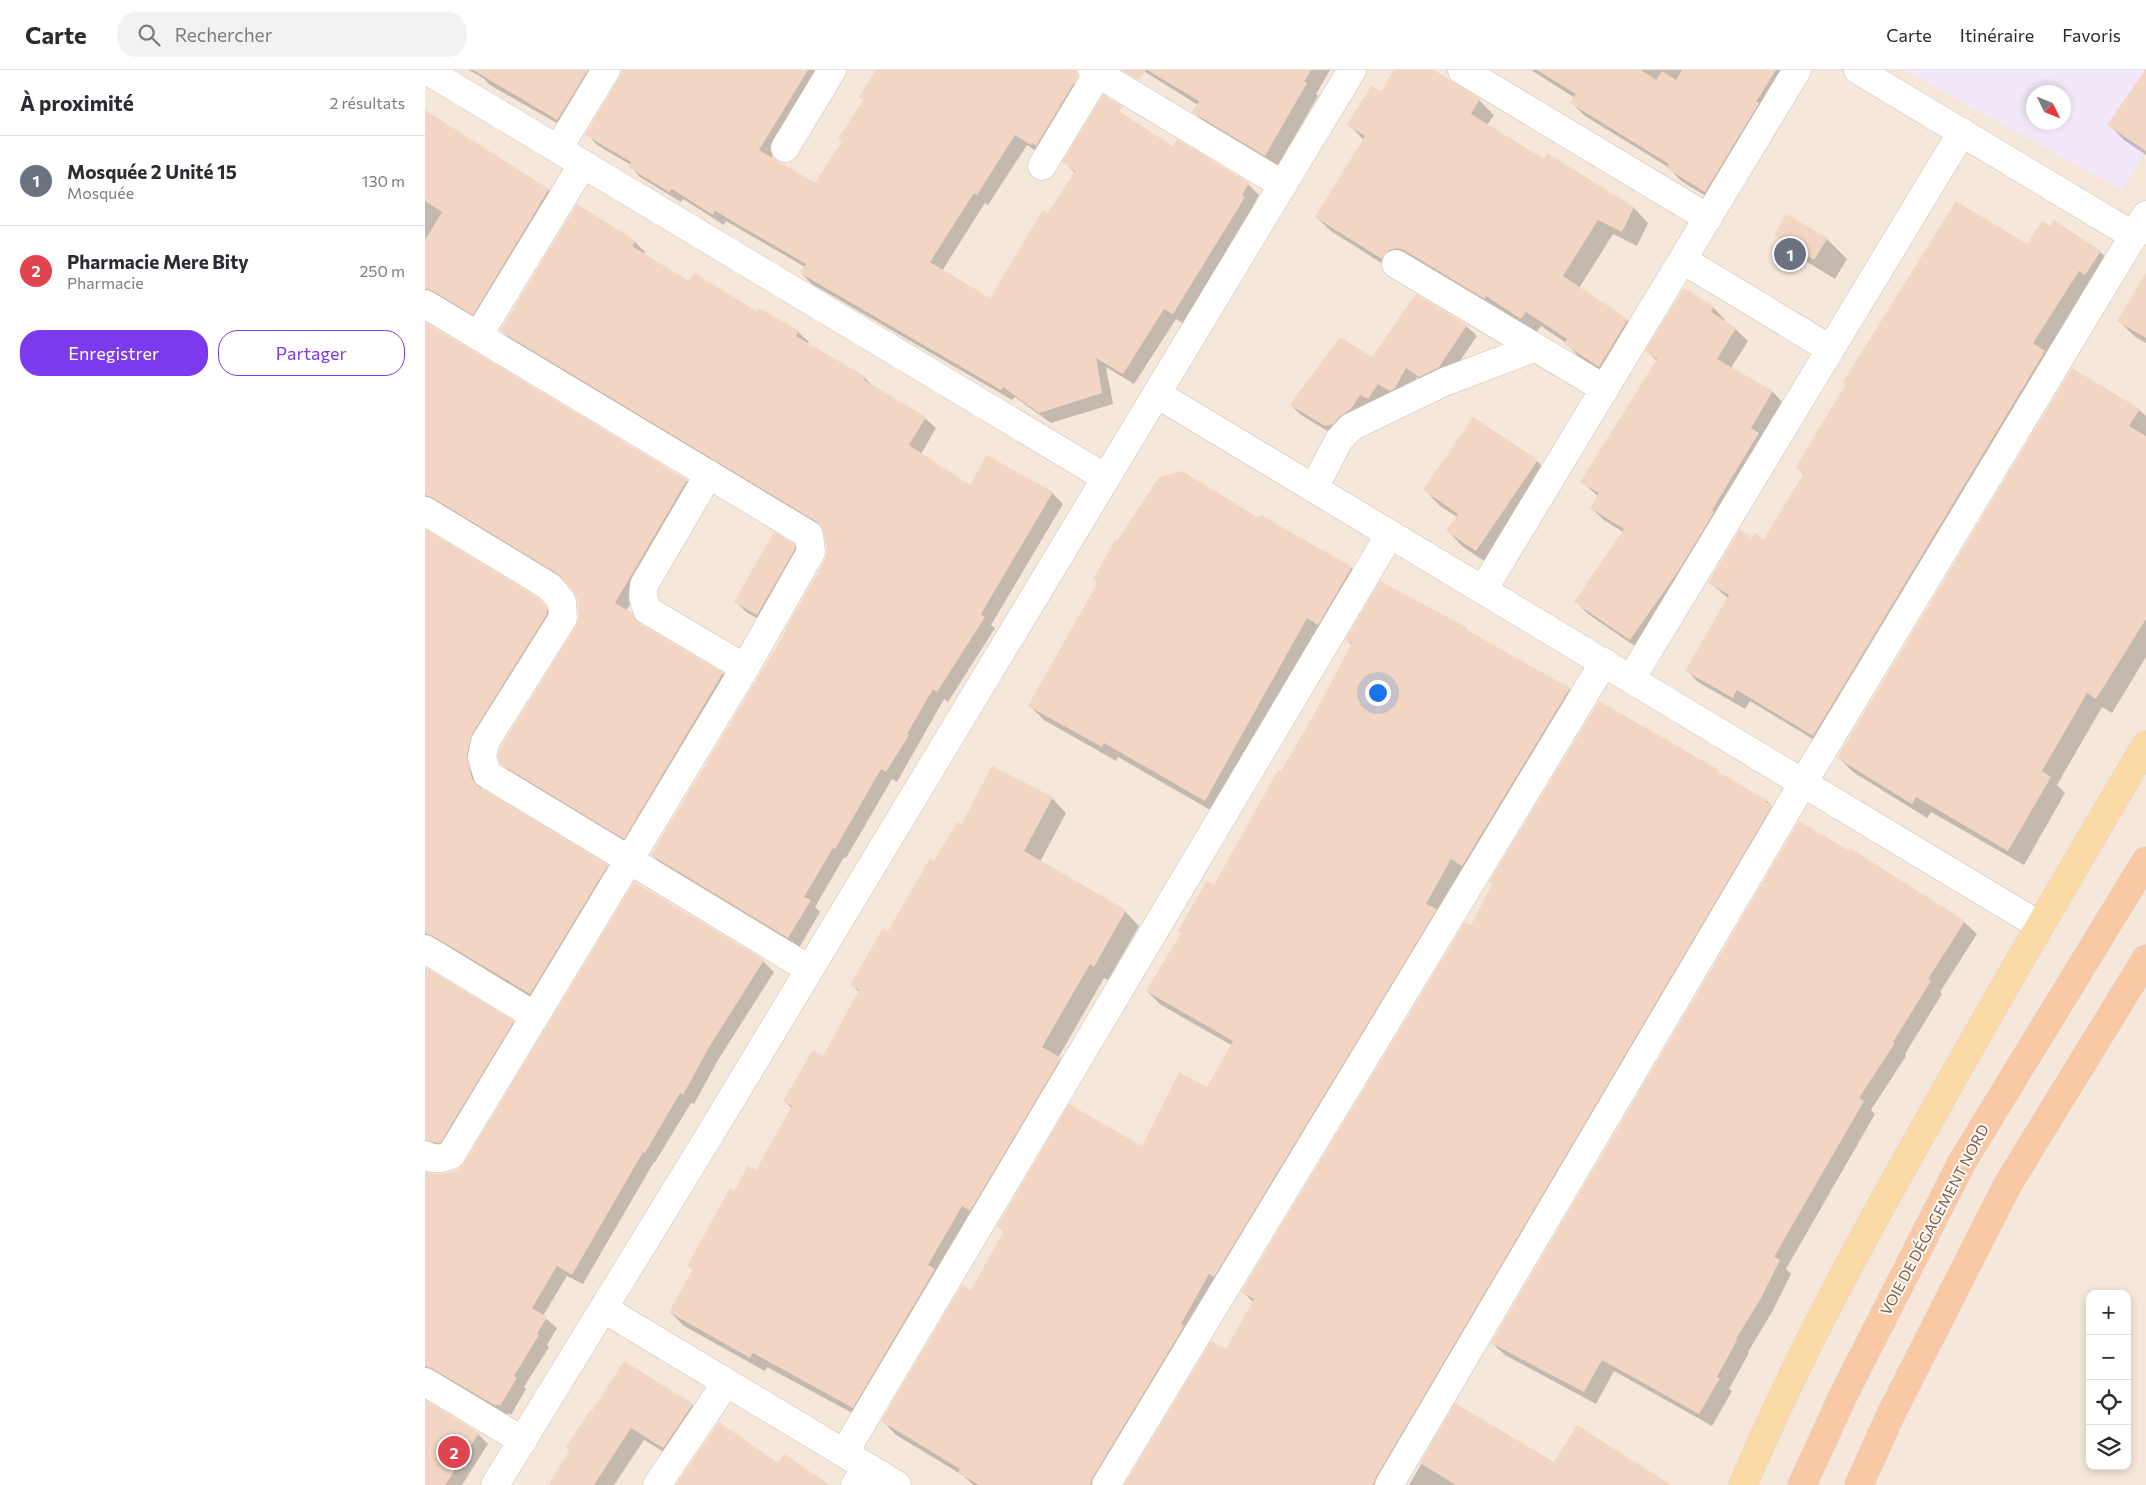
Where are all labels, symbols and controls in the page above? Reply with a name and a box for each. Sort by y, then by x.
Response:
search box [117,12,467,57]
text: Carte [25,20,87,49]
icon: search [135,21,163,49]
text: Rechercher [175,23,272,46]
text: Carte [1886,24,1932,46]
text: Itinéraire [1960,24,2034,46]
text: Favoris [2062,24,2121,46]
north arrow [2026,85,2071,130]
text: À proximité [20,90,134,115]
text: 2 résultats [329,93,405,112]
text: Mosquée 2 Unité 15 [67,160,237,183]
text: 1 [32,171,40,190]
text: 130 m [362,171,405,190]
text: Mosquée [67,183,134,202]
pin: 1 [1774,235,1806,273]
text: Pharmacie Mere Bity [67,250,249,273]
text: 2 [31,261,41,280]
text: 250 m [359,261,405,280]
text: Pharmacie [67,273,144,292]
button: Enregistrer [20,330,208,376]
button: Partager [218,330,405,376]
your location [1365,680,1391,706]
street label: VOIE DE DÉGAGEMENT NORD [1875,1121,1992,1318]
map controls [2086,1290,2131,1470]
button: + [2086,1290,2131,1335]
button: − [2086,1335,2131,1380]
button: locate [2086,1380,2131,1425]
button: layers [2086,1425,2131,1470]
pin: 2 [438,1433,470,1471]

